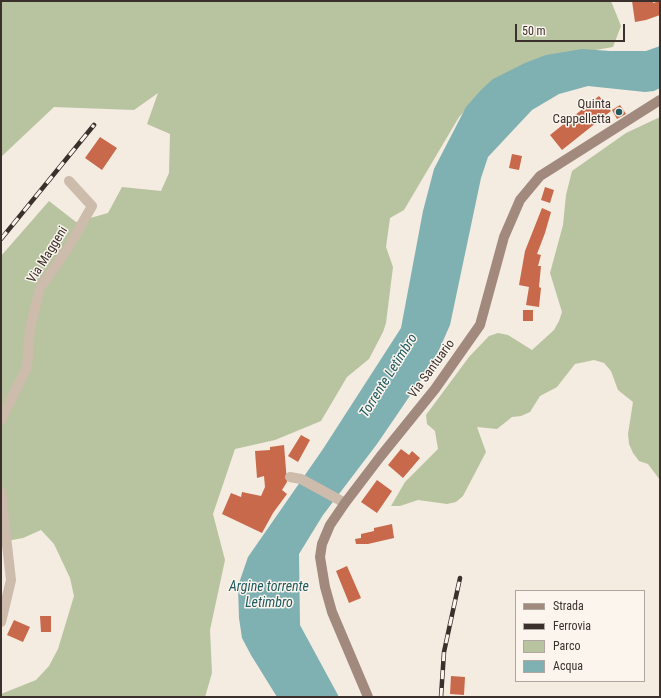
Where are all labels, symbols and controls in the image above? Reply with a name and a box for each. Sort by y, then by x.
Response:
scale bar [517,16,627,42]
text: 50 m [522,24,546,38]
place label: Quinta Cappelletta [553,97,611,128]
marker: Quinta Cappelletta [614,107,624,117]
street label: Via Maggeni [25,224,71,286]
water label: Torrente Letimbro [357,331,421,421]
street label: Via Santuario [406,337,458,401]
water label: Argine torrente Letimbro [229,579,309,612]
legend [515,590,645,682]
text: Strada [553,599,584,613]
text: Ferrovia [553,619,591,633]
text: Parco [553,639,580,653]
text: Acqua [553,659,583,673]

